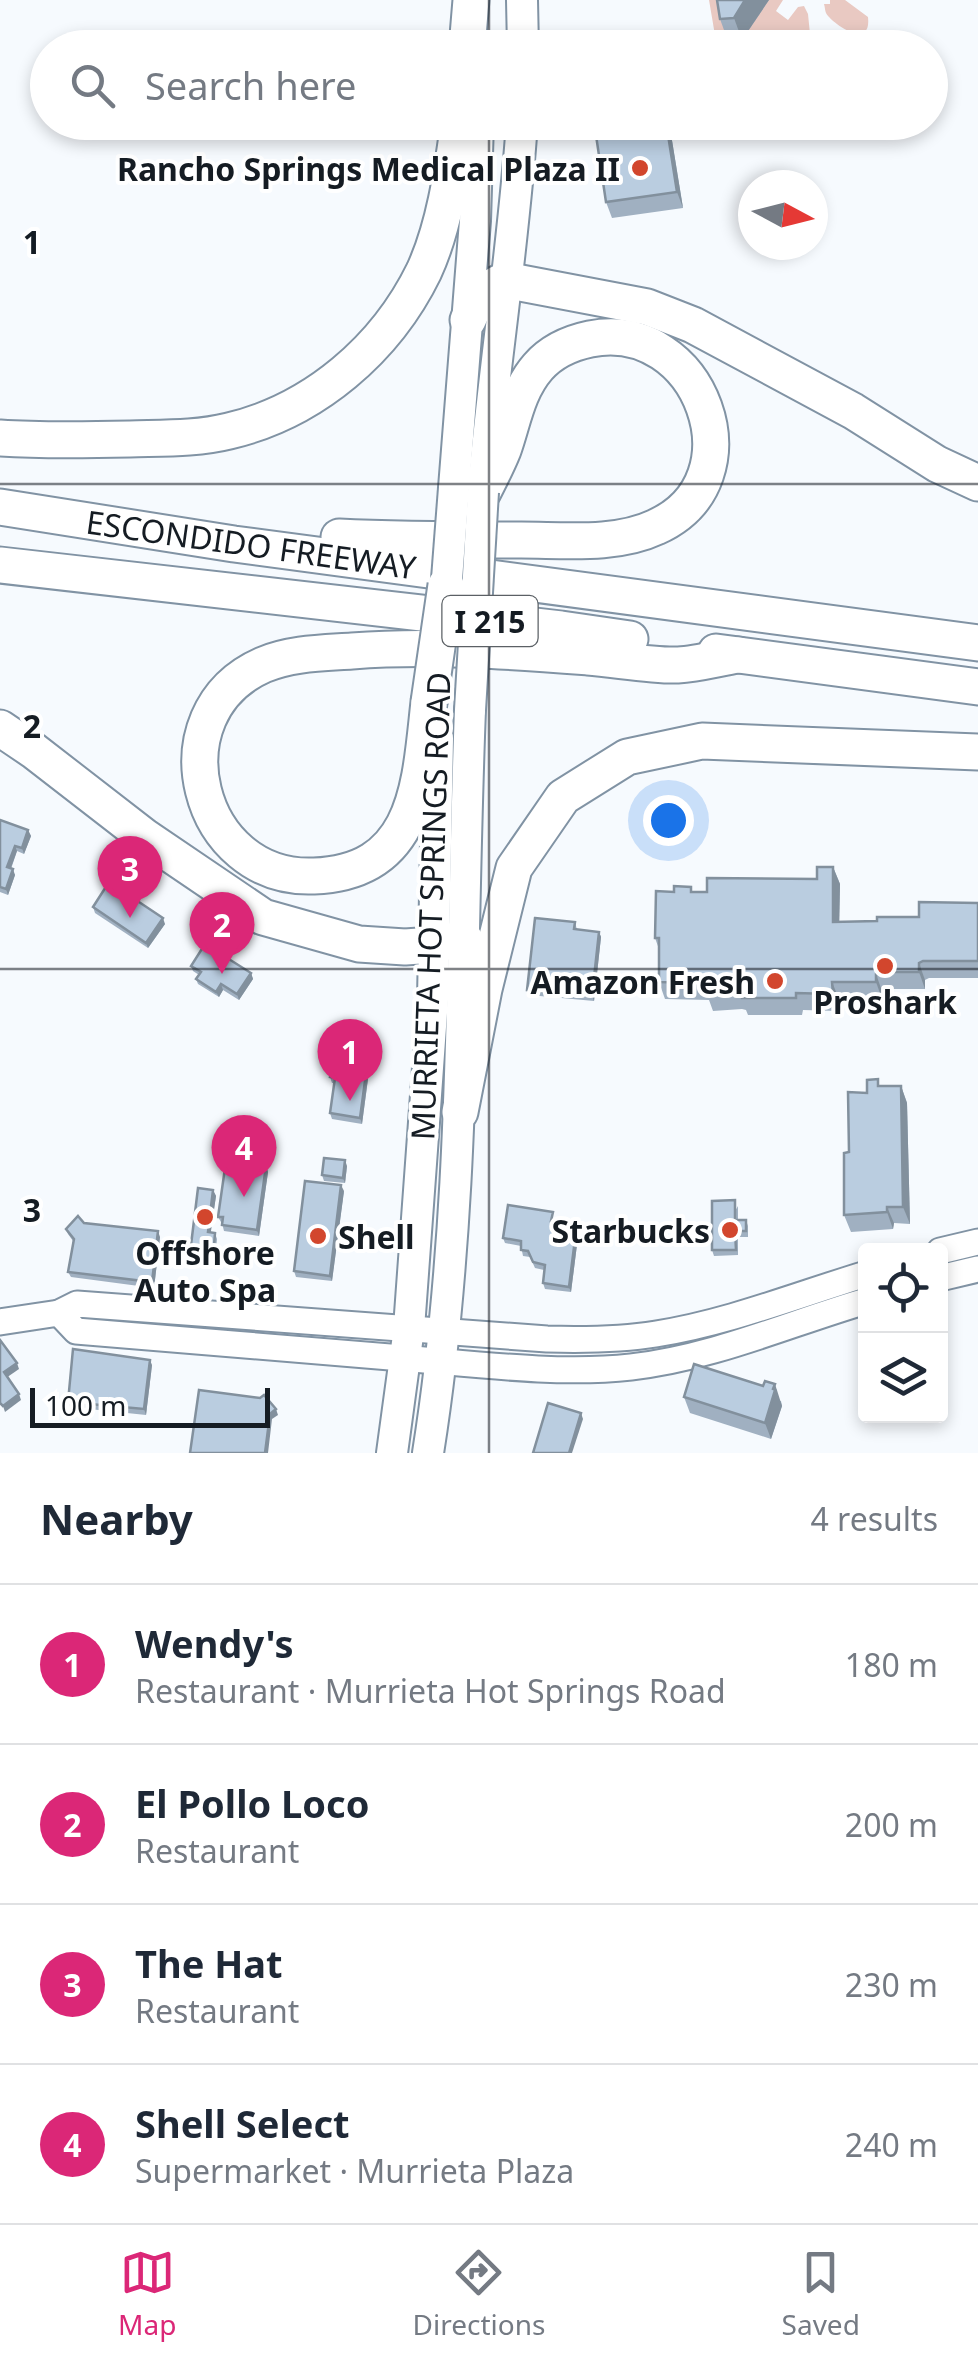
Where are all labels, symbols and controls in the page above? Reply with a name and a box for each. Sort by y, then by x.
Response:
search box [30,30,948,140]
icon: search [65,58,120,113]
text: Search here [145,59,356,111]
place label: Rancho Springs Medical Plaza II [117,147,620,190]
marker: Rancho Springs Medical Plaza II [629,157,651,179]
north arrow [738,170,828,260]
text: 1 [23,220,41,263]
street label: ESCONDIDO FREEWAY [83,500,419,589]
road number: I 215 [442,596,538,646]
street label: MURRIETA HOT SPRINGS ROAD [400,671,460,1141]
text: 2 [23,704,41,747]
your location [643,795,694,846]
pin: 3 [98,836,162,918]
pin: 2 [190,892,254,974]
marker: Proshark [874,955,896,977]
place label: Amazon Fresh [530,960,755,1003]
marker: Amazon Fresh [764,970,786,992]
place label: Proshark [813,980,957,1023]
pin: 1 [318,1018,382,1101]
pin: 4 [212,1114,276,1197]
text: 3 [23,1188,41,1231]
marker: Offshore Auto Spa [194,1206,216,1228]
place label: Starbucks [552,1209,710,1252]
place label: Shell [338,1215,415,1258]
marker: Starbucks [719,1219,741,1241]
marker: Shell [307,1225,329,1247]
place label: Offshore Auto Spa [134,1231,276,1311]
map controls [858,1243,948,1423]
button: locate [858,1243,948,1333]
button: layers [858,1333,948,1423]
scale bar [30,1383,270,1428]
text: 100 m [45,1386,127,1424]
text: Nearby [40,1490,193,1547]
text: 4 results [811,1497,938,1540]
text: Wendy's [135,1617,294,1669]
text: 1 [63,1643,82,1686]
text: 180 m [845,1643,938,1686]
text: Restaurant · Murrieta Hot Springs Road [135,1669,726,1712]
text: El Pollo Loco [135,1777,369,1829]
text: 2 [63,1803,82,1846]
text: 200 m [845,1803,938,1846]
text: Restaurant [135,1829,299,1872]
text: The Hat [135,1937,283,1989]
text: 3 [63,1963,82,2006]
text: 230 m [845,1963,938,2006]
text: Restaurant [135,1989,299,2032]
text: Shell Select [135,2097,350,2149]
text: 4 [63,2123,82,2166]
text: 240 m [845,2123,938,2166]
text: Supermarket · Murrieta Plaza [135,2149,574,2192]
tab: Map [118,2245,176,2343]
tab: Directions [413,2245,545,2343]
tab: Saved [782,2245,860,2343]

